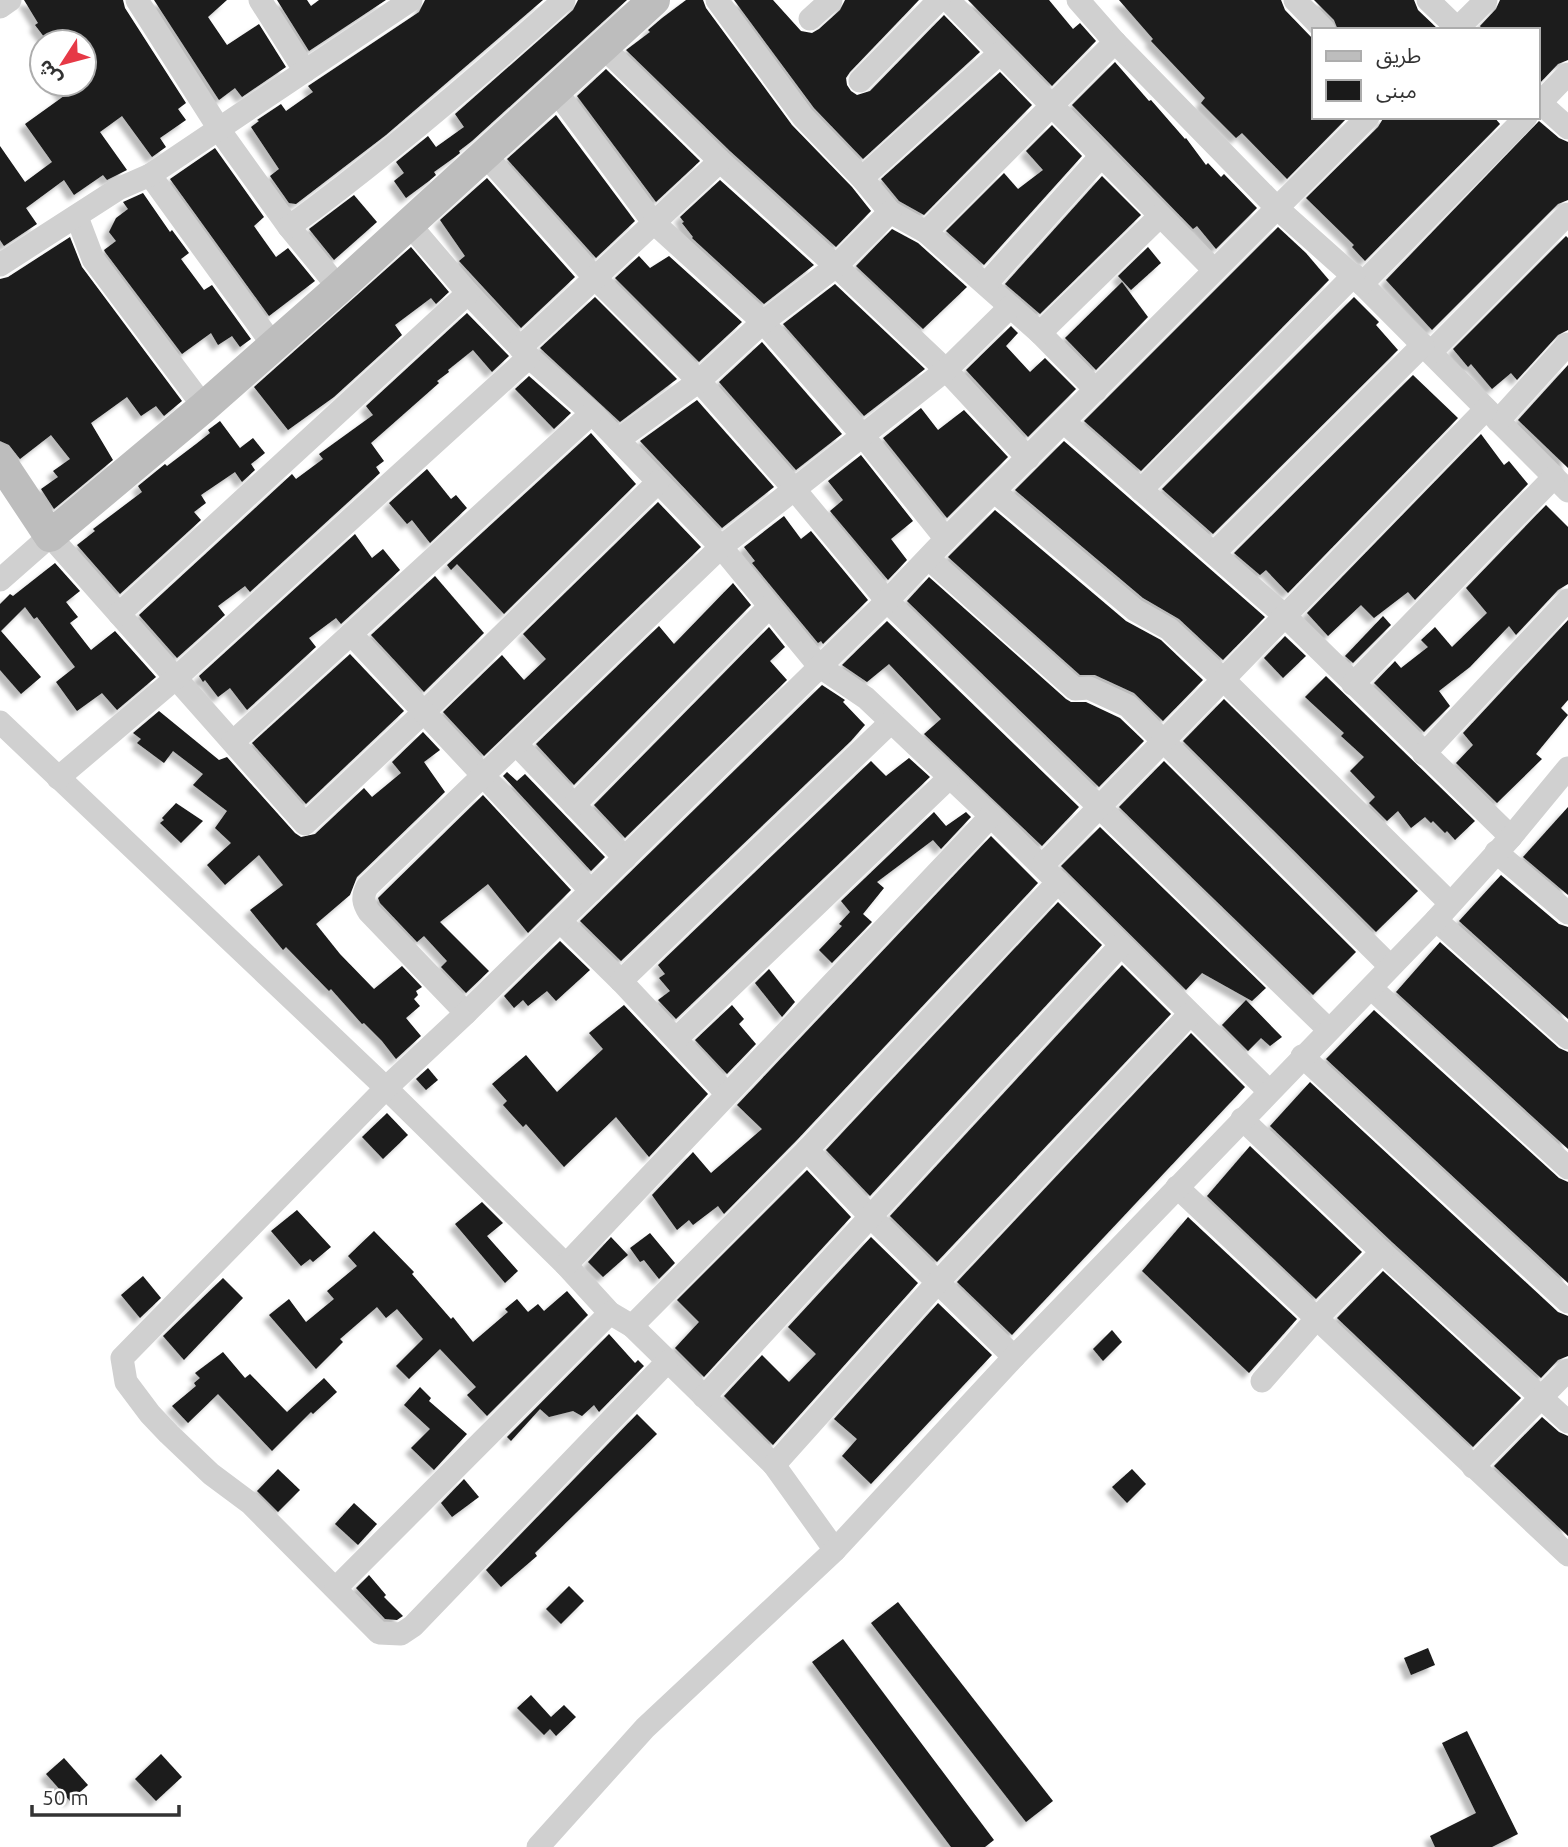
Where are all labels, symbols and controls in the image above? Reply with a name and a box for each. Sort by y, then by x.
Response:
north arrow [28,28,98,98]
legend [1312,28,1540,119]
text: طريق [1376,43,1421,69]
text: ش [33,56,66,90]
text: مبنى [1376,78,1417,103]
scale bar [32,1773,178,1817]
text: 50 m [42,1785,89,1809]

